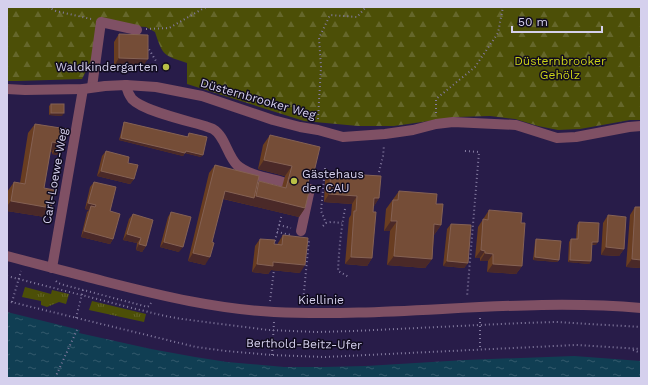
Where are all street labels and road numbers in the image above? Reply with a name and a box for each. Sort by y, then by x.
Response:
street label: Düsternbrooker Weg [199,76,318,122]
street label: Carl-Loewe-Weg [40,126,70,225]
street label: Kiellinie [298,293,344,307]
street label: Berthold-Beitz-Ufer [246,336,362,352]

